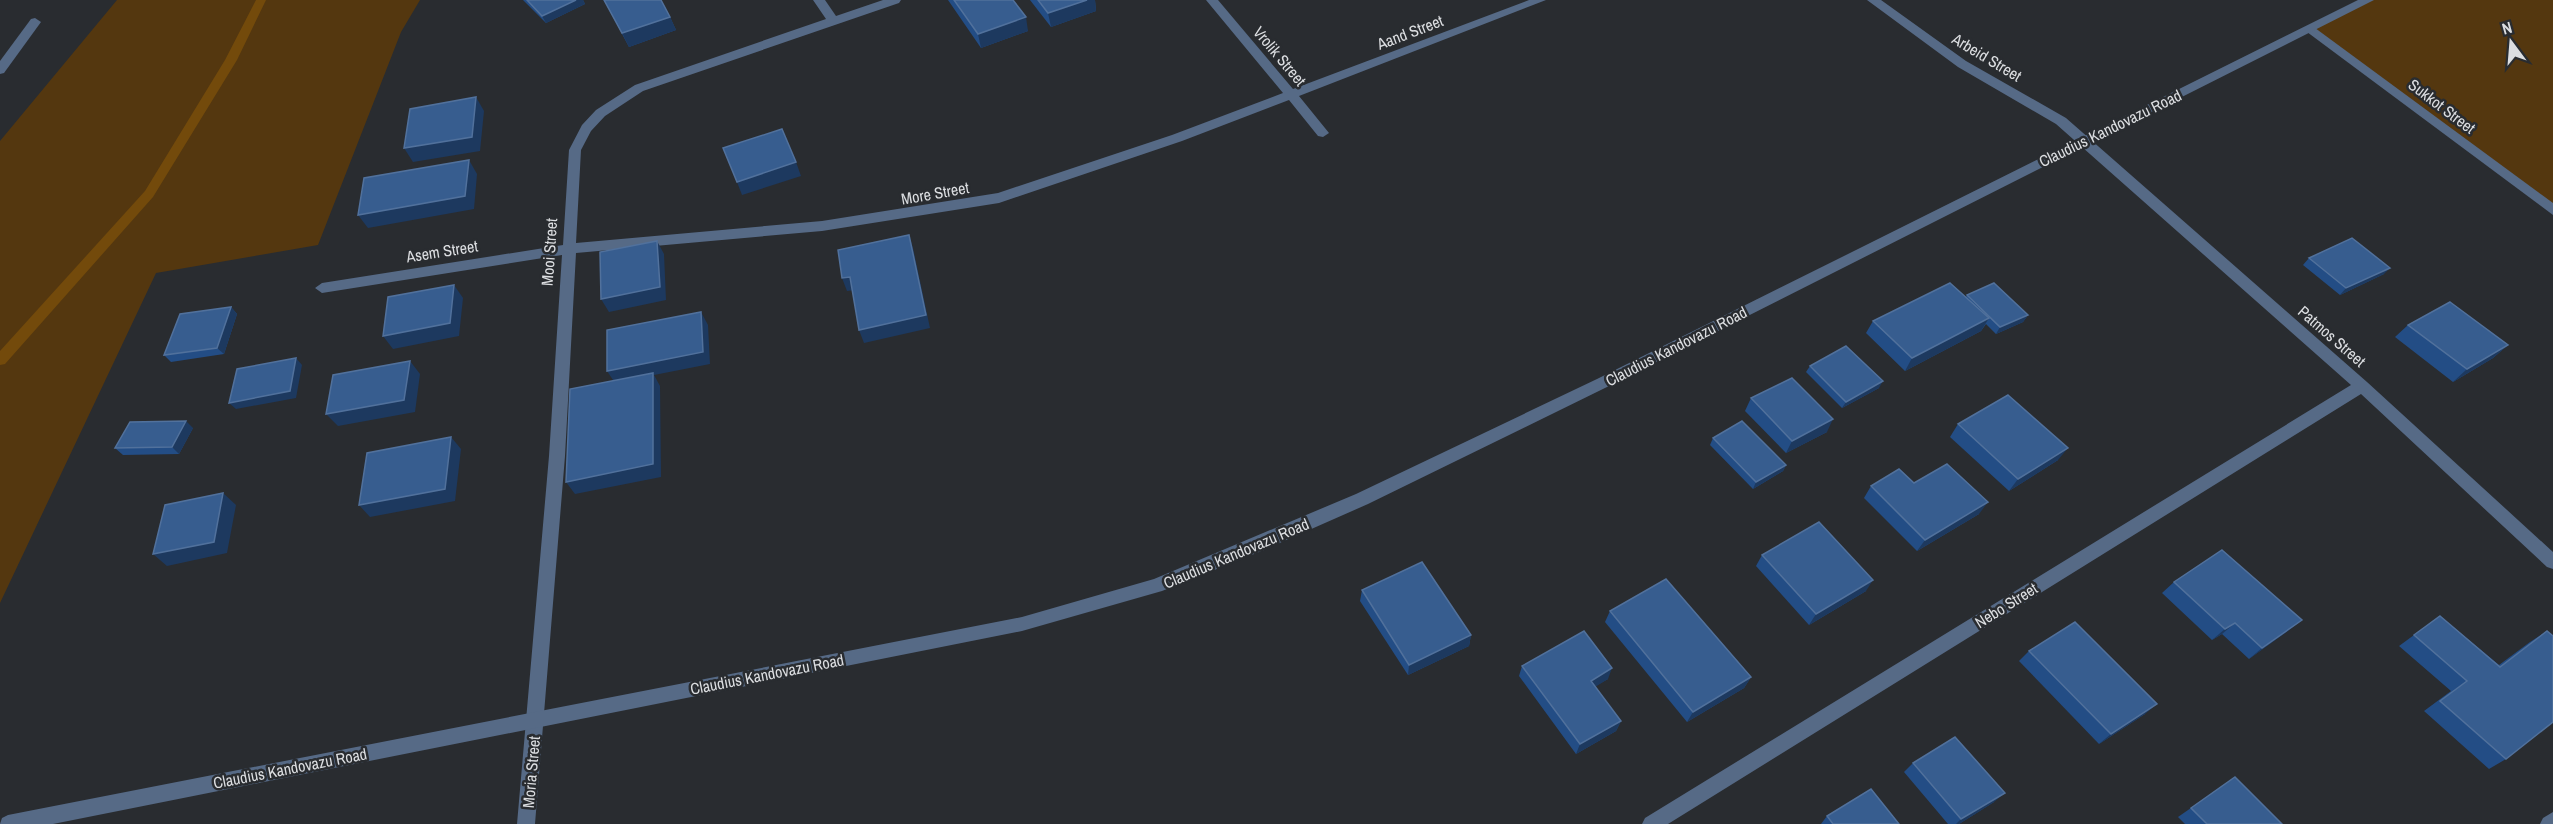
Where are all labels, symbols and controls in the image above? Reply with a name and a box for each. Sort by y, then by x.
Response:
street label: Aand Street [1373,9,1447,55]
north arrow [2481,12,2541,72]
text: N [2499,16,2514,39]
street label: Vrolik Street [1249,21,1312,91]
street label: Arbeid Street [1947,27,2026,87]
street label: Sukkot Street [2404,74,2480,139]
street label: Claudius Kandovazu Road [2035,84,2185,172]
street label: More Street [899,176,971,210]
street label: Mooi Street [536,217,562,287]
street label: Asem Street [404,234,480,268]
street label: Patmos Street [2293,300,2371,372]
street label: Claudius Kandovazu Road [1601,301,1751,391]
street label: Claudius Kandovazu Road [1160,512,1312,594]
street label: Nebo Street [1970,577,2042,633]
street label: Claudius Kandovazu Road [688,648,846,700]
street label: Moria Street [517,735,545,809]
street label: Claudius Kandovazu Road [211,742,369,794]

